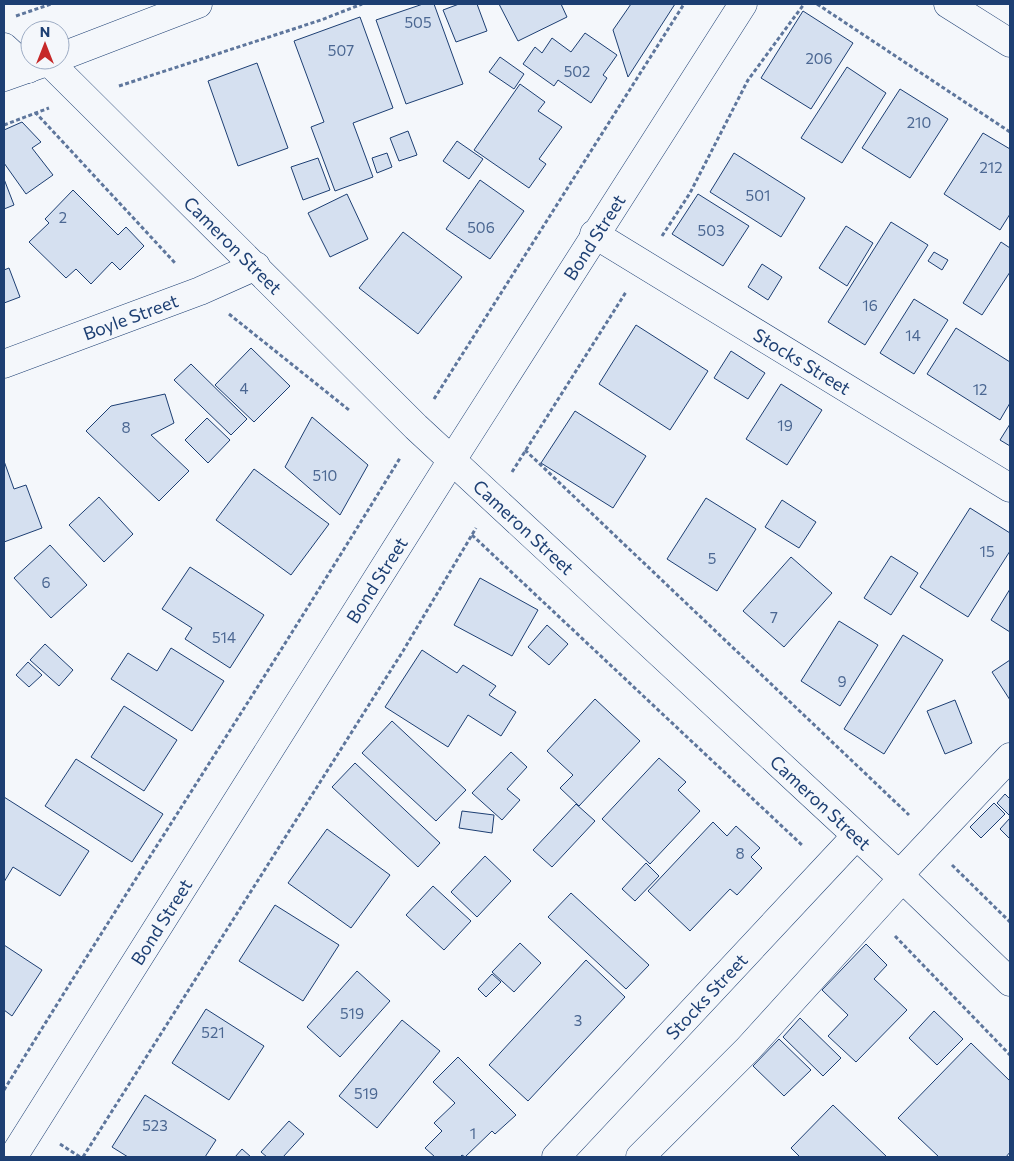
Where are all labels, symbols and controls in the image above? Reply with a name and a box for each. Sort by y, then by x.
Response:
house number: 505 [404,13,432,31]
north arrow [20,20,70,70]
text: N [40,23,50,40]
house number: 507 [328,41,354,59]
house number: 206 [805,49,833,67]
house number: 502 [564,62,590,80]
house number: 210 [907,113,931,131]
house number: 212 [979,158,1003,176]
house number: 501 [746,186,770,204]
street label: Bond Street [559,190,630,284]
street label: Cameron Street [179,192,287,298]
house number: 2 [59,208,67,226]
house number: 506 [467,218,495,236]
house number: 503 [698,221,724,239]
street label: Boyle Street [80,289,181,345]
house number: 16 [862,296,878,314]
street label: Stocks Street [750,323,855,399]
house number: 14 [905,326,921,344]
house number: 4 [240,379,249,397]
house number: 12 [973,380,987,398]
house number: 19 [777,416,793,434]
house number: 8 [121,418,131,436]
house number: 510 [313,466,337,484]
street label: Cameron Street [469,475,579,579]
street label: Bond Street [341,533,412,627]
house number: 15 [979,542,995,560]
house number: 5 [708,549,716,567]
house number: 6 [41,573,51,591]
house number: 7 [770,608,778,626]
house number: 514 [212,628,236,646]
house number: 9 [837,672,847,690]
street label: Cameron Street [766,750,876,854]
house number: 8 [735,844,745,862]
street label: Bond Street [126,875,196,969]
street label: Stocks Street [661,949,752,1044]
house number: 519 [340,1004,364,1022]
house number: 3 [574,1011,582,1029]
house number: 521 [201,1023,225,1041]
house number: 519 [354,1084,378,1102]
house number: 523 [142,1116,168,1134]
house number: 1 [470,1124,476,1142]

